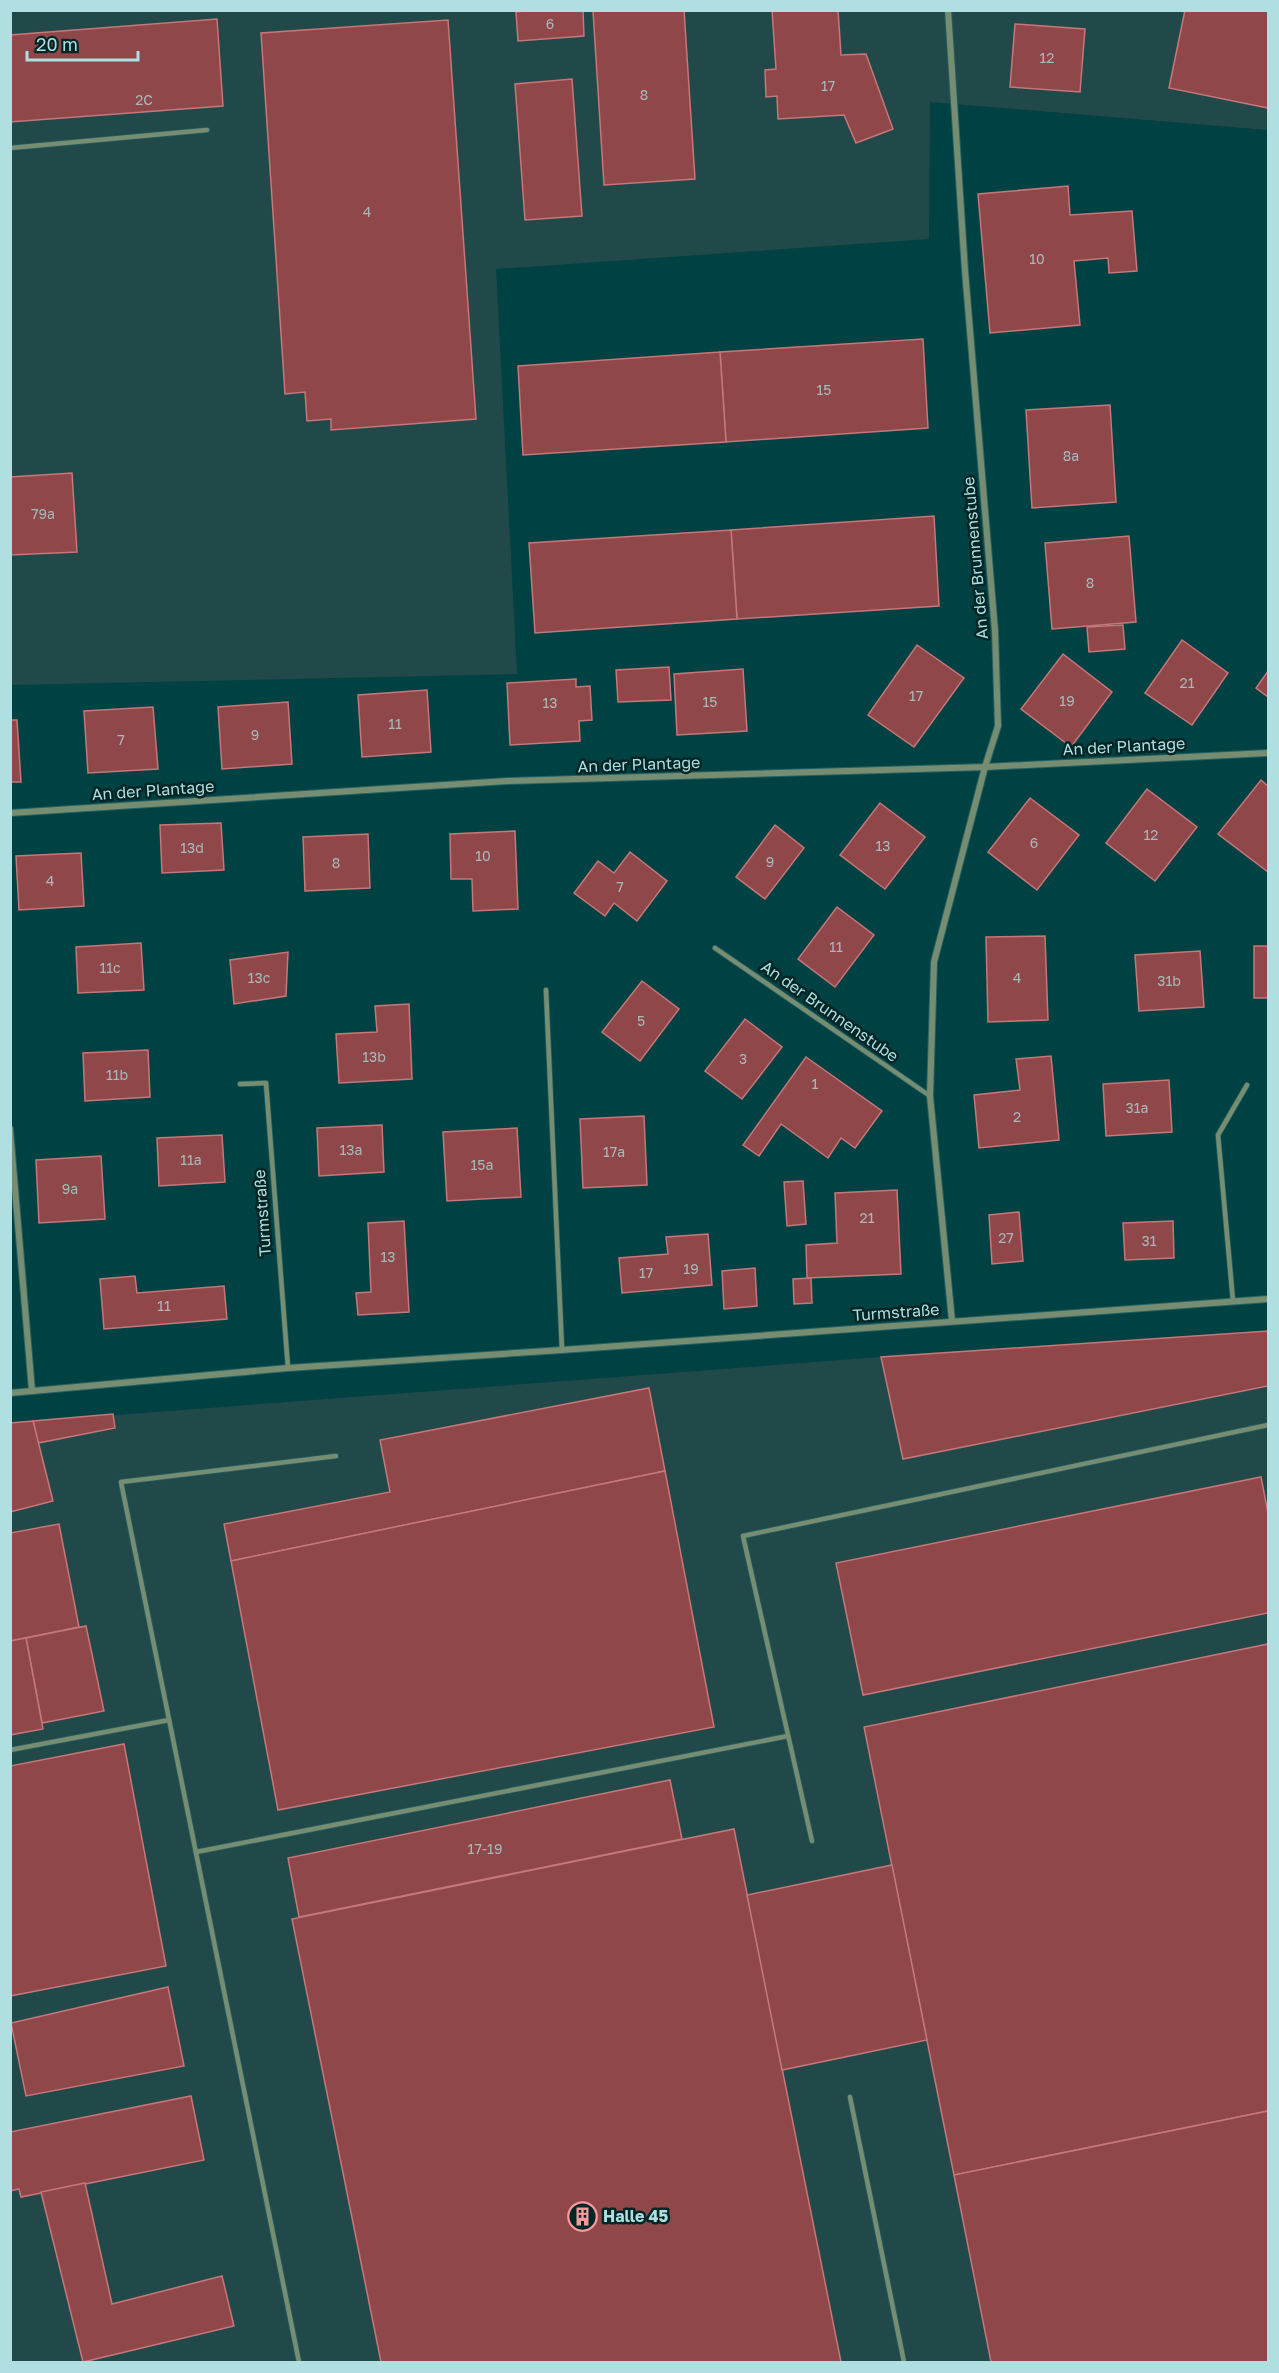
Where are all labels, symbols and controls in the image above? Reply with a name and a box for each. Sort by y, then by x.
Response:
house number: 6 [546,15,554,32]
scale bar [27,24,138,62]
text: 20 m [36,33,78,55]
house number: 12 [1040,49,1054,66]
house number: 17 [821,77,835,94]
house number: 8 [640,86,648,103]
house number: 2C [135,91,153,108]
house number: 4 [363,203,371,220]
house number: 10 [1029,250,1045,267]
house number: 15 [817,381,831,398]
house number: 8a [1063,447,1079,464]
street label: An der Brunnenstube [958,476,992,640]
house number: 79a [31,505,55,522]
house number: 8 [1086,574,1094,591]
house number: 21 [1180,674,1195,691]
house number: 17 [909,687,923,704]
house number: 19 [1059,692,1075,709]
house number: 15 [703,693,717,710]
house number: 13 [543,694,557,711]
house number: 11 [388,715,402,732]
house number: 9 [251,726,259,743]
house number: 7 [117,731,125,748]
street label: An der Plantage [1062,733,1186,759]
street label: An der Plantage [577,752,701,776]
street label: An der Plantage [91,776,215,804]
house number: 12 [1144,826,1158,843]
house number: 6 [1030,834,1038,851]
house number: 13 [876,837,890,854]
house number: 13d [180,839,204,856]
house number: 10 [475,847,491,864]
house number: 9 [766,853,774,870]
house number: 8 [332,854,340,871]
house number: 4 [46,872,54,889]
house number: 7 [616,878,624,895]
house number: 11 [829,938,843,955]
street label: An der Brunnenstube [757,956,903,1066]
house number: 11c [99,959,121,976]
house number: 13c [248,969,271,986]
house number: 4 [1013,969,1021,986]
house number: 31b [1157,972,1181,989]
house number: 5 [637,1012,645,1029]
house number: 13b [362,1048,386,1065]
house number: 3 [739,1050,747,1067]
house number: 11b [106,1066,128,1083]
house number: 1 [812,1075,819,1092]
house number: 31a [1126,1099,1148,1116]
house number: 2 [1013,1108,1021,1125]
house number: 13a [340,1141,362,1158]
house number: 17a [603,1143,625,1160]
house number: 11a [180,1151,202,1168]
house number: 15a [471,1156,493,1173]
street label: Turmstraße [249,1169,275,1257]
house number: 9a [62,1180,78,1197]
house number: 21 [860,1209,875,1226]
house number: 27 [998,1229,1014,1246]
house number: 31 [1142,1232,1157,1249]
house number: 13 [381,1248,395,1265]
house number: 19 [683,1260,699,1277]
house number: 17 [639,1264,653,1281]
house number: 11 [157,1297,171,1314]
street label: Turmstraße [852,1299,940,1325]
house number: 17-19 [468,1840,502,1857]
building icon: Halle 45 [566,2200,598,2232]
place label: Halle 45 [603,2206,669,2226]

